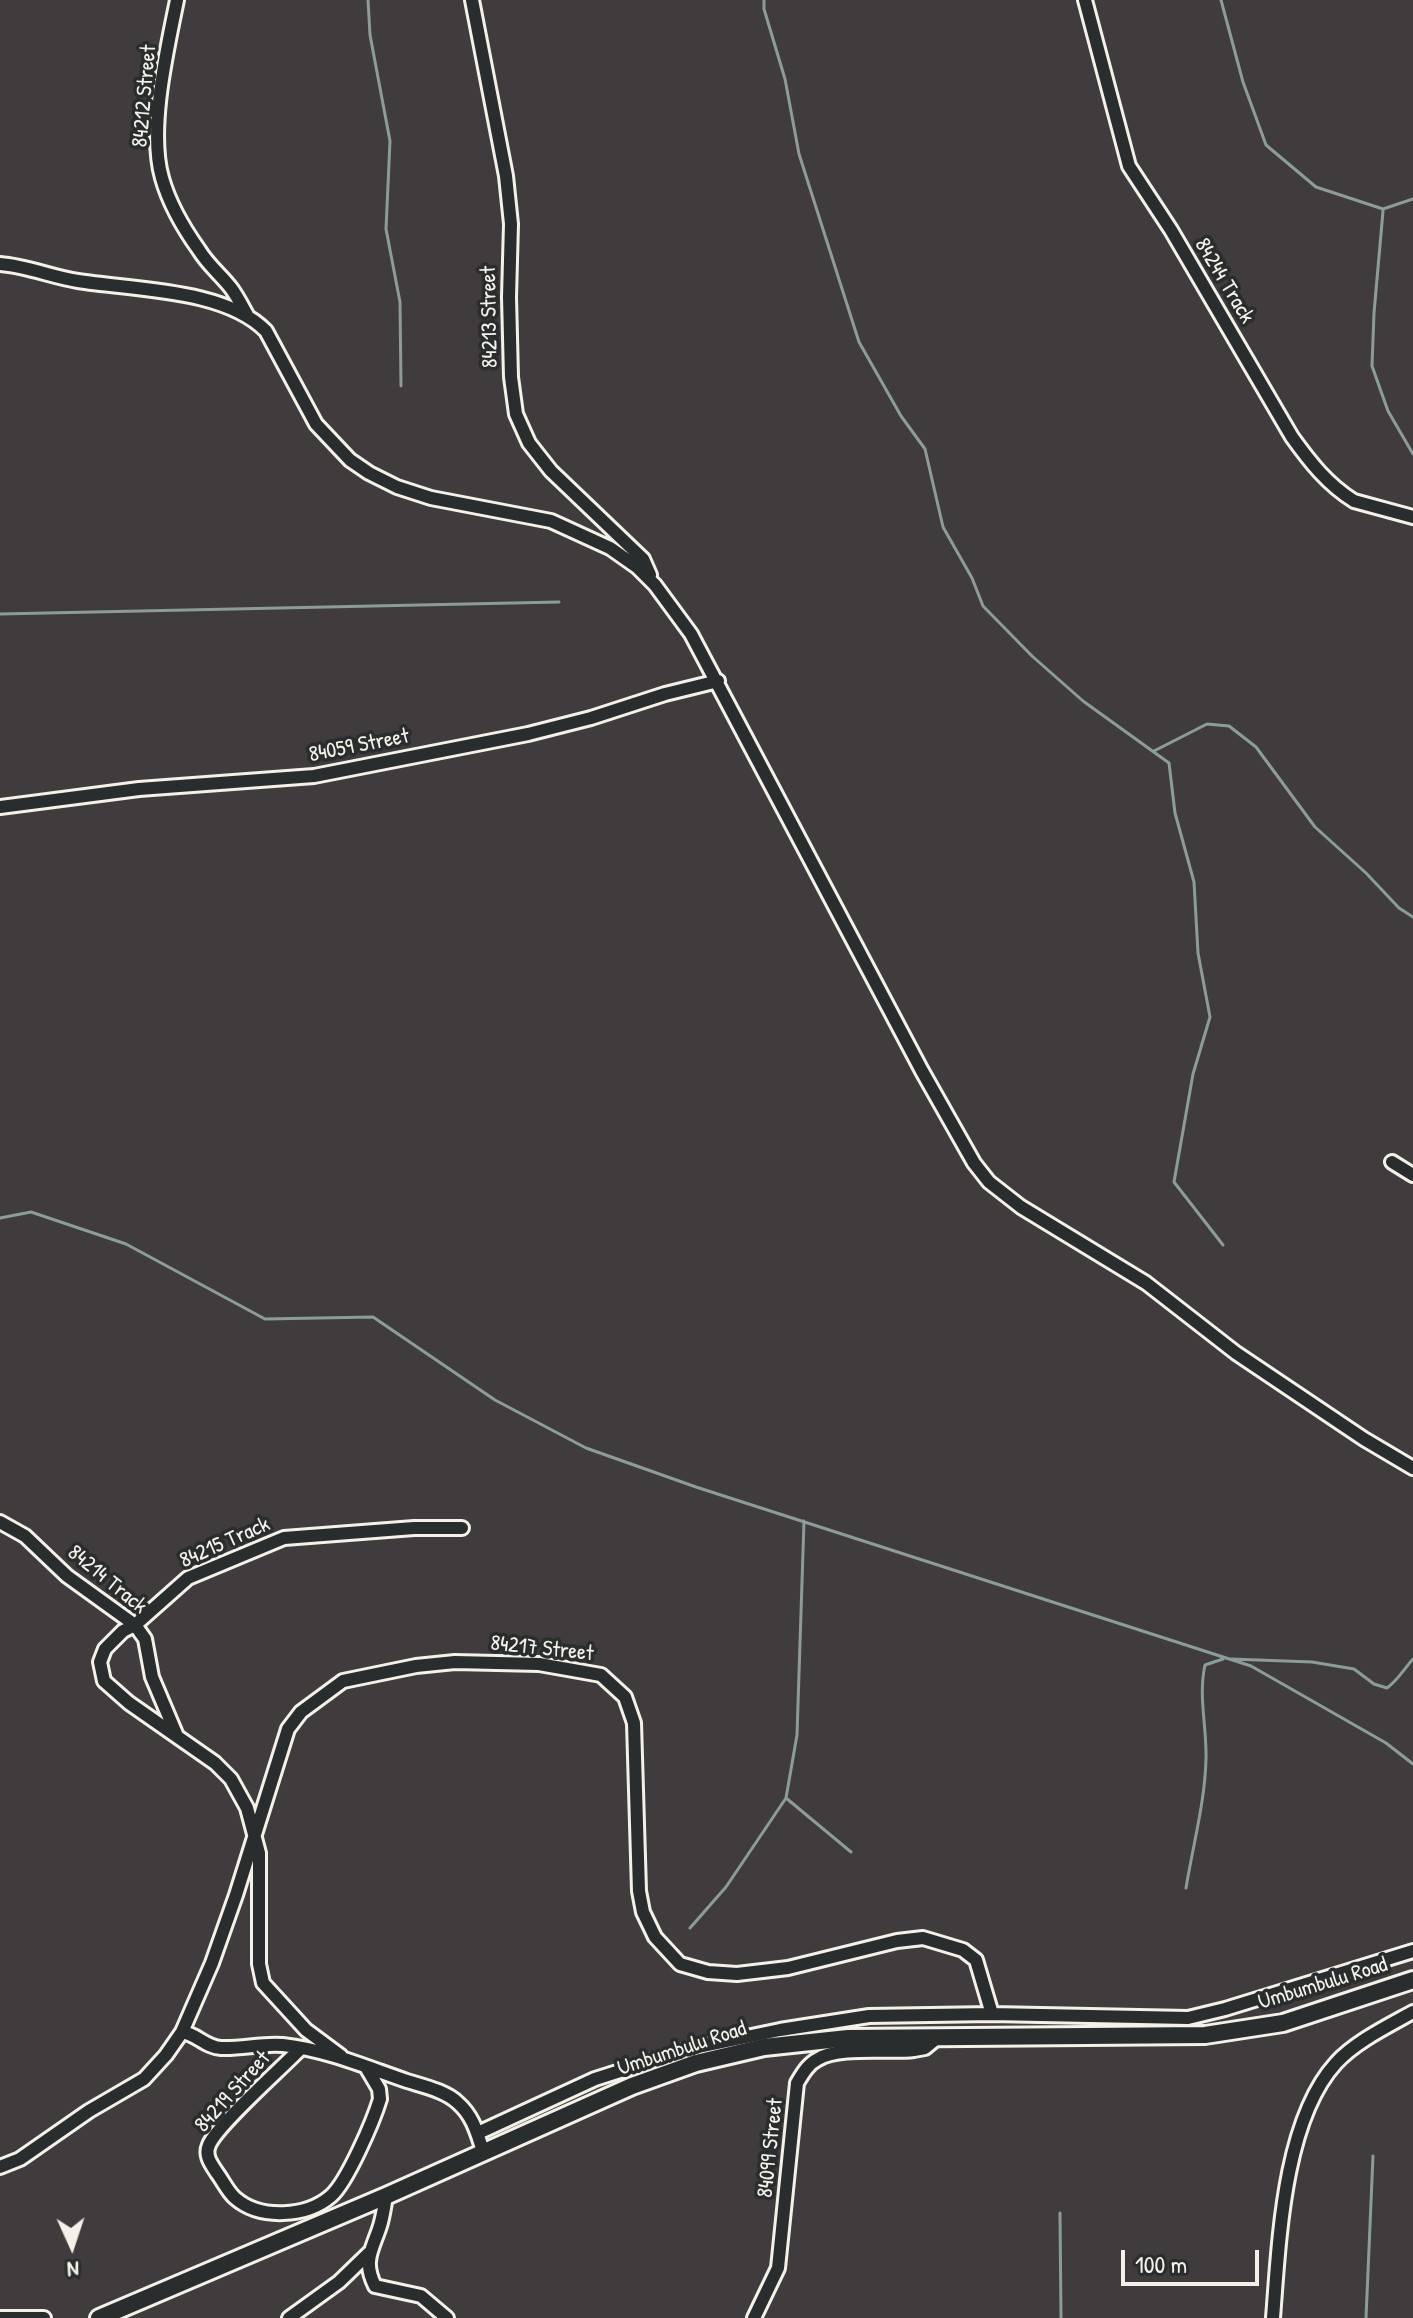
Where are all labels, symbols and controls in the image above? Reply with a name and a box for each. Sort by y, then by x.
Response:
street label: 84212 Street [127,44,163,148]
street label: 84244 Track [1188,234,1260,328]
street label: 84213 Street [476,266,504,368]
street label: 84059 Street [307,723,411,769]
street label: 84215 Track [176,1512,274,1574]
street label: 84214 Track [62,1540,152,1620]
street label: 84217 Street [489,1630,595,1668]
street label: Umbumbulu Road [1255,1952,1391,2016]
street label: Umbumbulu Road [614,2016,750,2082]
street label: 84219 Street [190,2046,276,2138]
street label: 84099 Street [753,2097,789,2199]
north arrow [32,2206,112,2286]
scale bar [1125,2234,1263,2284]
text: 100 m [1135,2248,1187,2280]
text: N [67,2255,80,2285]

